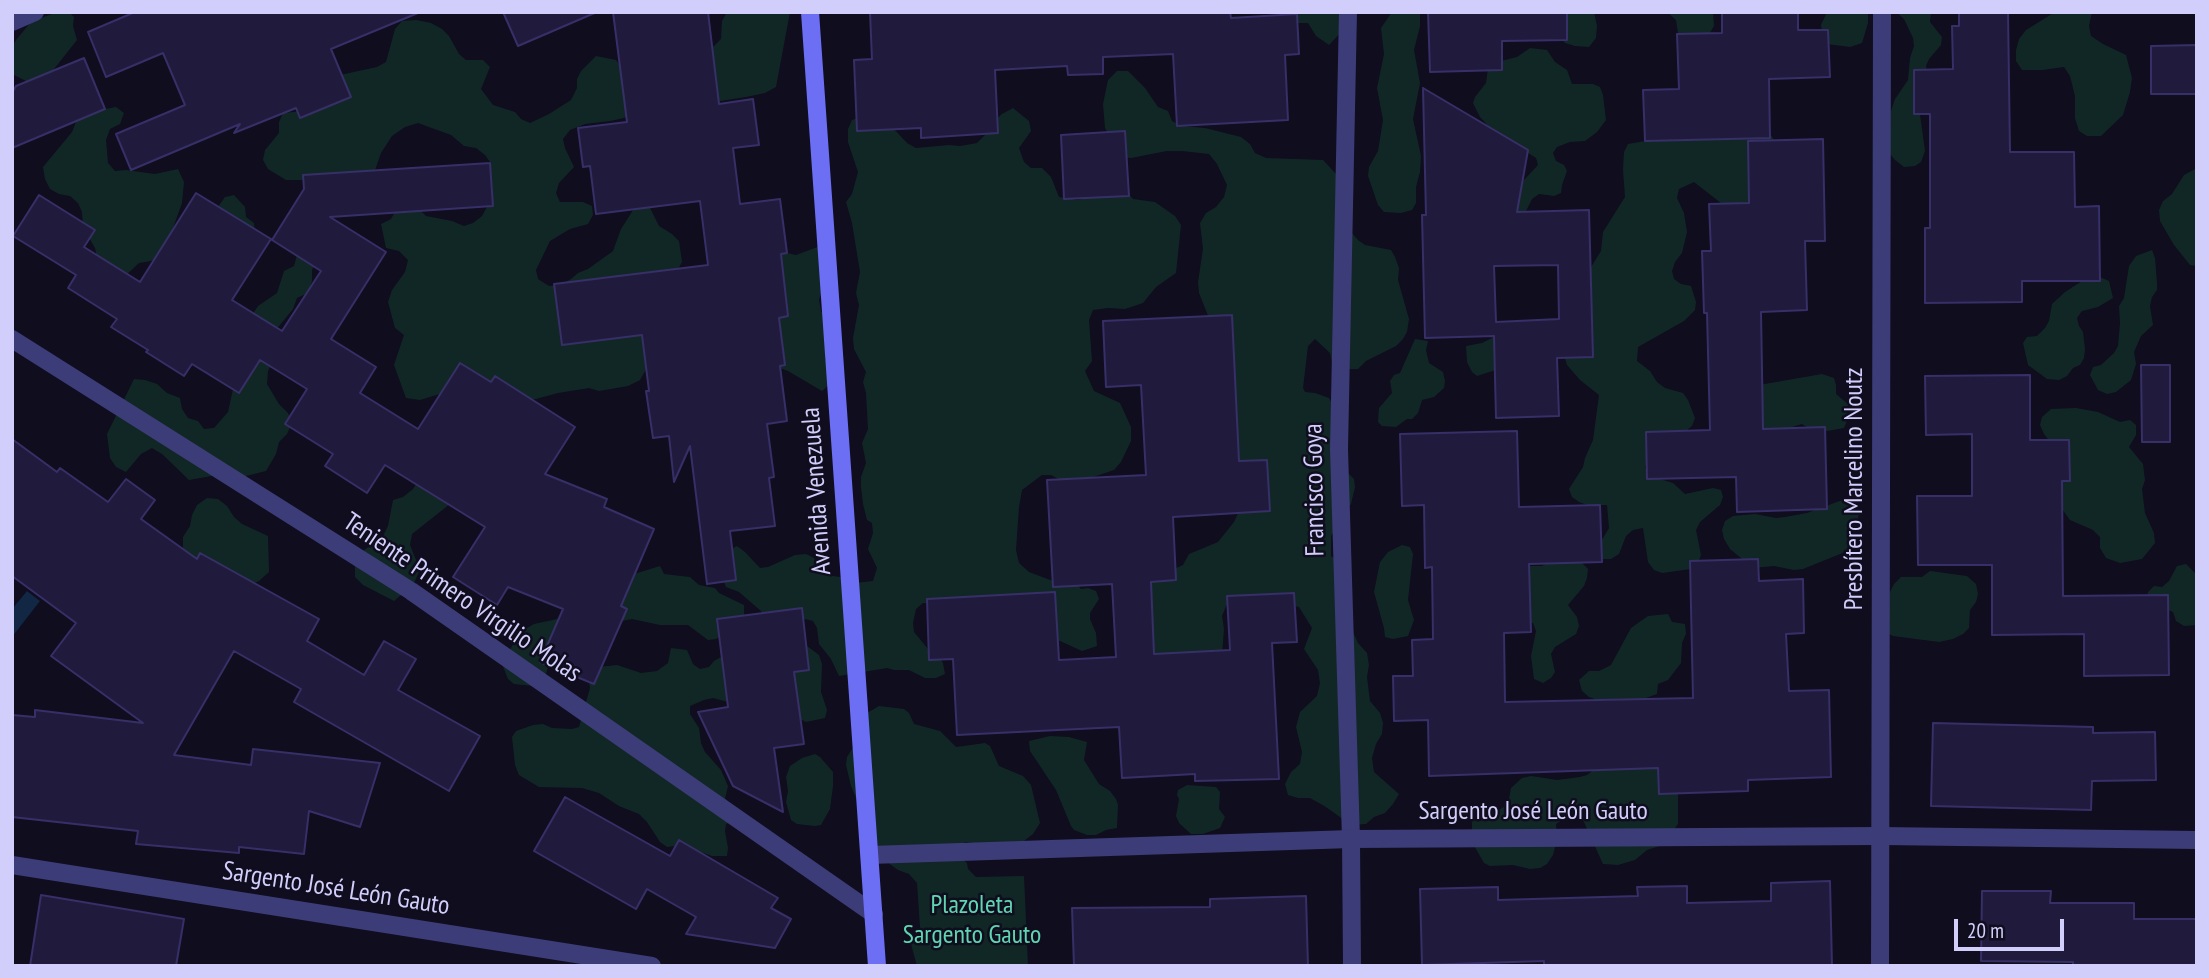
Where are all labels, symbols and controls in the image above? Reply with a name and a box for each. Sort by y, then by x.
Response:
street label: Presbítero Marcelino Noutz [1839,368,1871,610]
street label: Avenida Venezuela [796,406,838,576]
street label: Francisco Goya [1298,423,1332,557]
street label: Teniente Primero Virgilio Molas [337,507,587,689]
street label: Sargento José León Gauto [1418,796,1648,828]
street label: Sargento José León Gauto [220,856,452,922]
park label: Plazoleta Sargento Gauto [903,890,1041,951]
scale bar [1957,904,2067,948]
text: 20 m [1967,917,2004,944]

